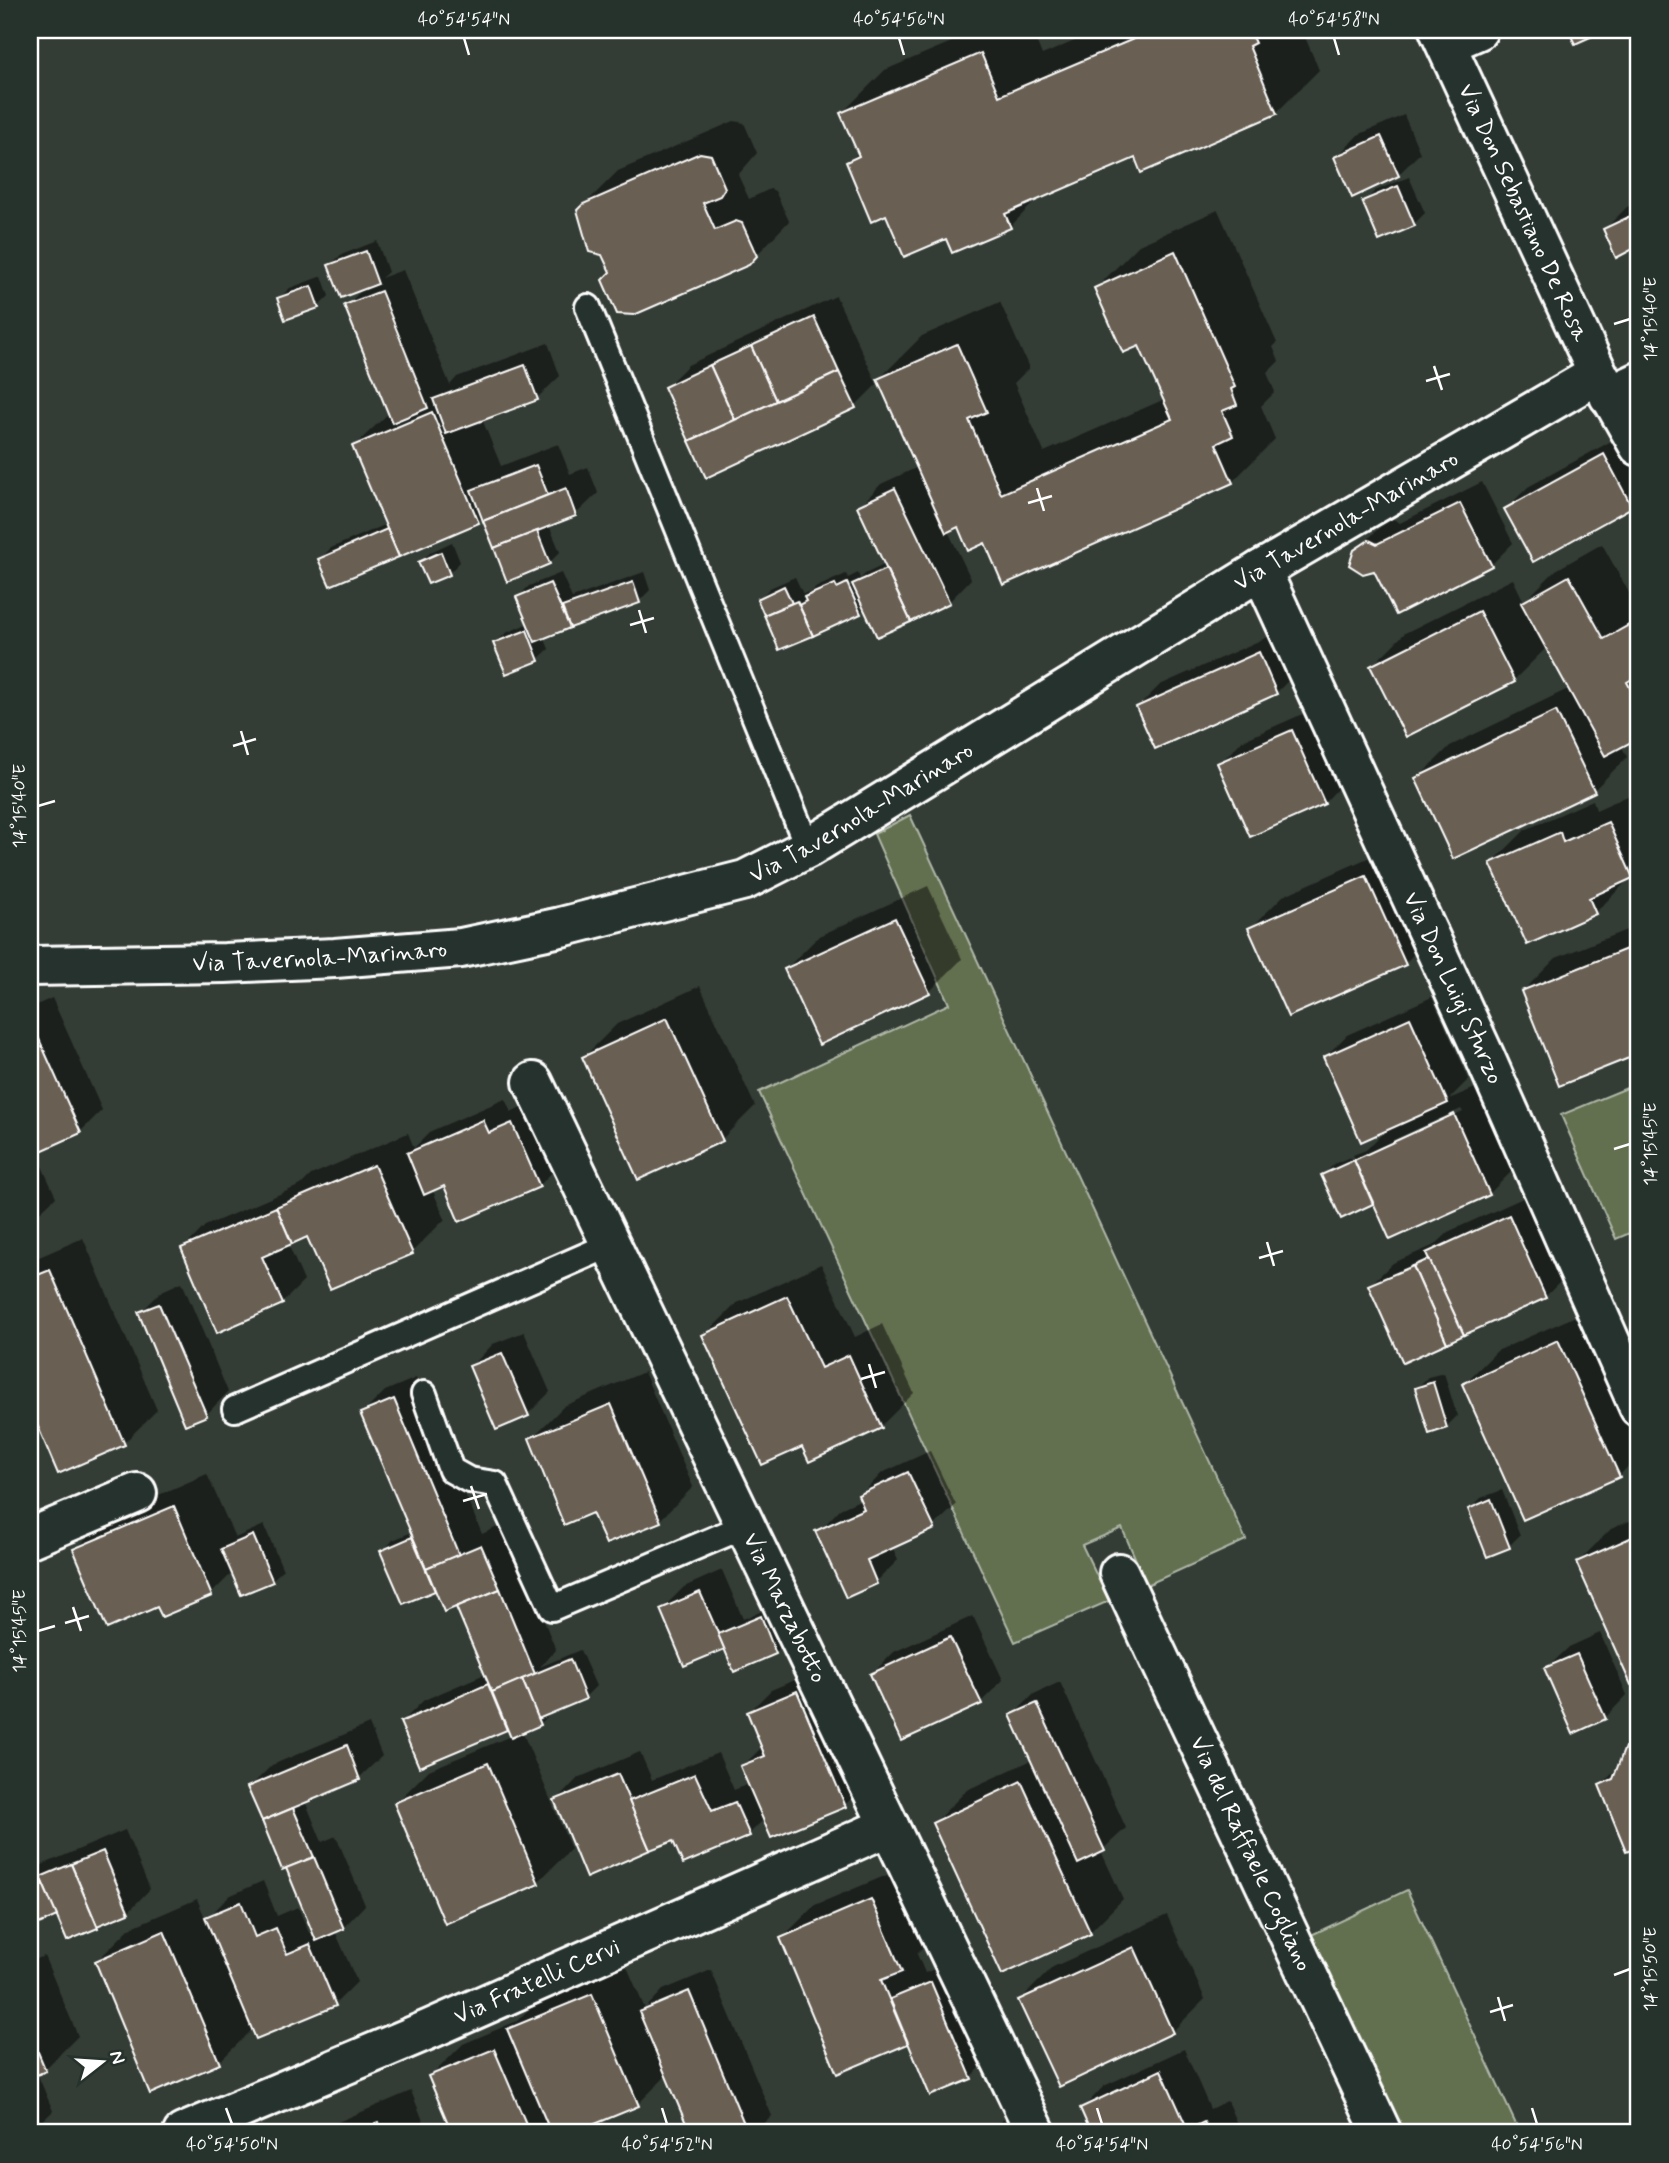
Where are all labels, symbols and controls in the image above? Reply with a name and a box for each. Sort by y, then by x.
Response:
text: 40°54'54"N [418,8,510,32]
text: 40°54'56"N [853,8,945,32]
text: 40°54'58"N [1288,8,1380,32]
street label: Via Don Sebastiano De Rosa [1450,79,1597,347]
text: 14°15'40"E [1639,277,1663,361]
street label: Via Tavernola-Marinaro [1228,443,1464,599]
street label: Via Tavernola-Marinaro [744,735,979,891]
text: 14°15'40"E [8,764,32,848]
street label: Via Don Luigi Sturzo [1396,887,1510,1089]
street label: Via Tavernola-Marinaro [192,934,448,979]
text: 14°15'45"E [1639,1102,1663,1186]
street label: Via Marzabotto [735,1528,834,1688]
text: 14°15'45"E [8,1589,32,1673]
street label: Via del Raffaele Cogliano [1182,1731,1319,1976]
text: 14°15'50"E [1639,1927,1663,2011]
street label: Via Fratelli Cervi [449,1931,625,2032]
north arrow [66,2026,136,2096]
text: N [103,2048,131,2067]
text: 40°54'50"N [186,2133,278,2157]
text: 40°54'52"N [621,2133,713,2157]
text: 40°54'54"N [1056,2133,1148,2157]
text: 40°54'56"N [1491,2133,1583,2157]

